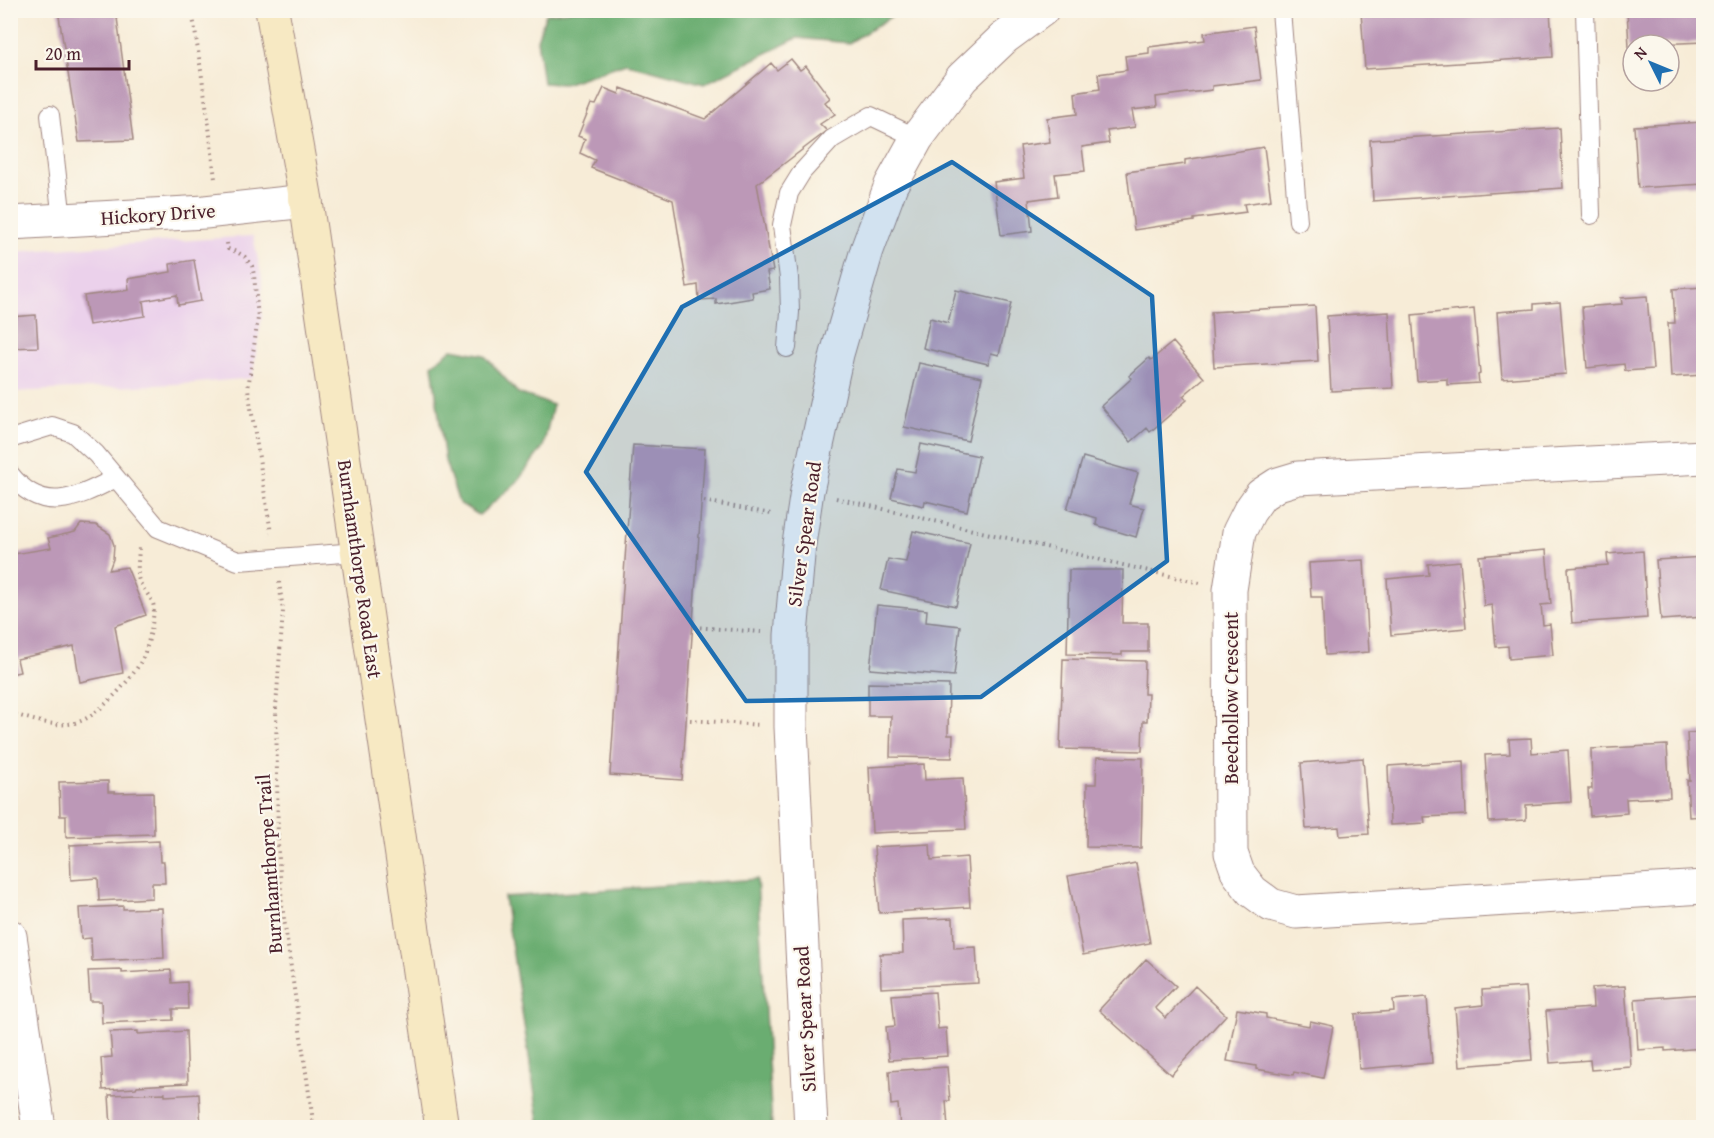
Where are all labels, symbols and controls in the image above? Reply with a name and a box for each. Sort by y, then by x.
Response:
scale bar [36,33,129,71]
north arrow [1621,33,1681,93]
text: 20 m [45,40,81,67]
text: N [1628,40,1653,65]
street label: Hickory Drive [100,195,216,232]
street label: Burnhamthorpe Road East [331,458,390,680]
street label: Silver Spear Road [779,459,828,608]
street label: Beechollow Crescent [1216,612,1245,784]
street label: Burnhamthorpe Trail [248,773,289,955]
street label: Silver Spear Road [786,945,823,1093]

